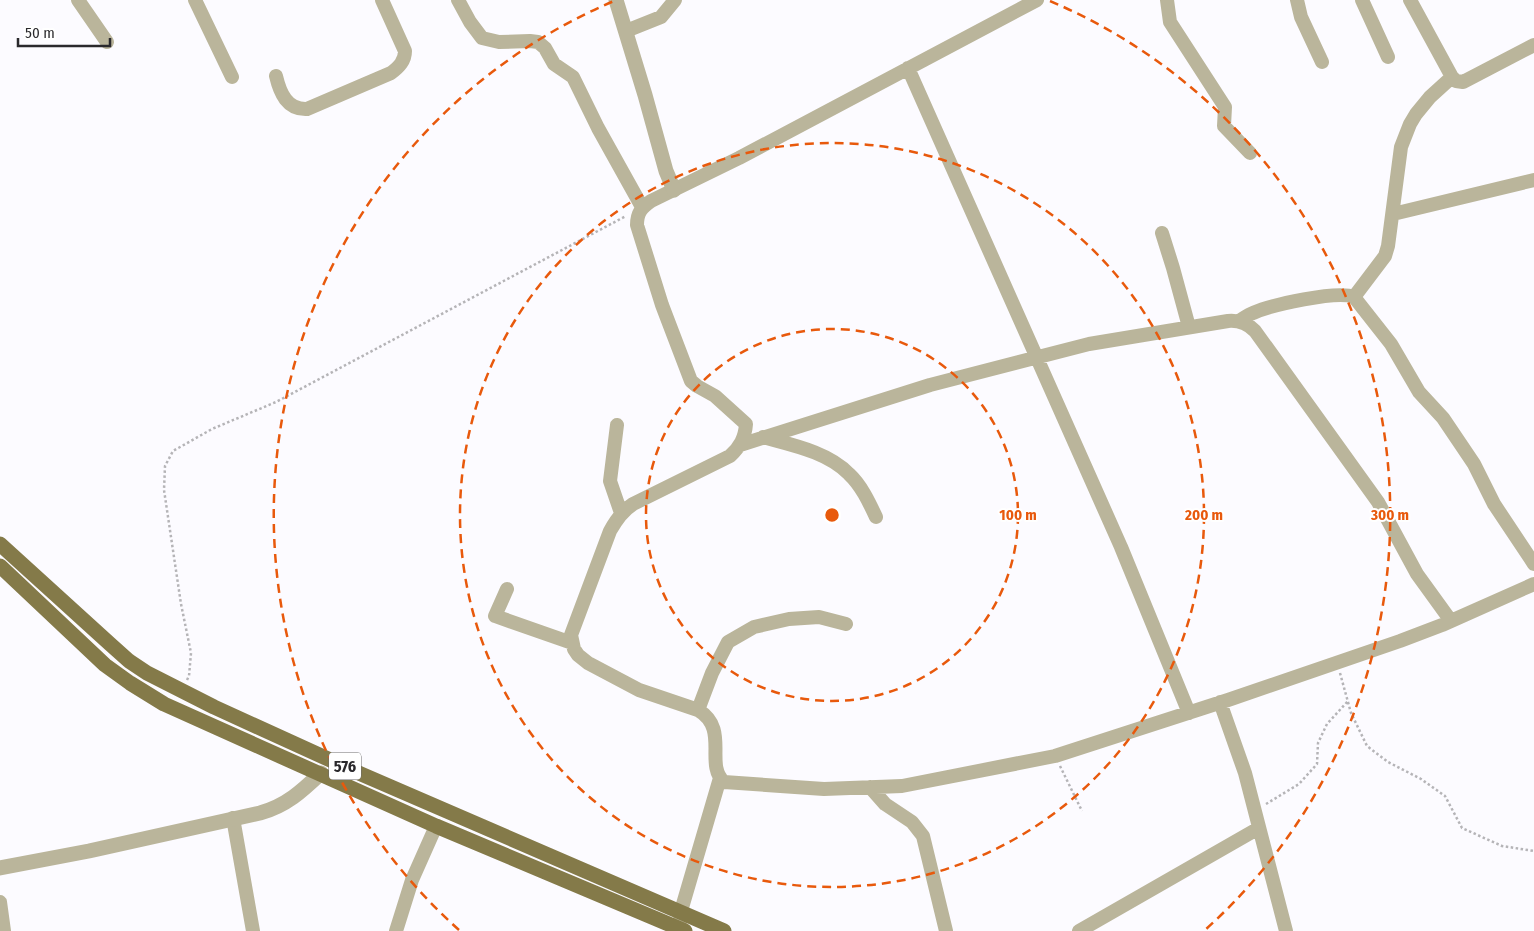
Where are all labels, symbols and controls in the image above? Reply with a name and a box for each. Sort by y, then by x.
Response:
scale bar [18,15,110,47]
text: 50 m [25,24,55,42]
centre of rings [823,506,841,524]
text: 100 m [999,506,1037,524]
text: 200 m [1184,506,1223,524]
text: 300 m [1370,506,1409,524]
road number: 576 [329,752,361,779]

